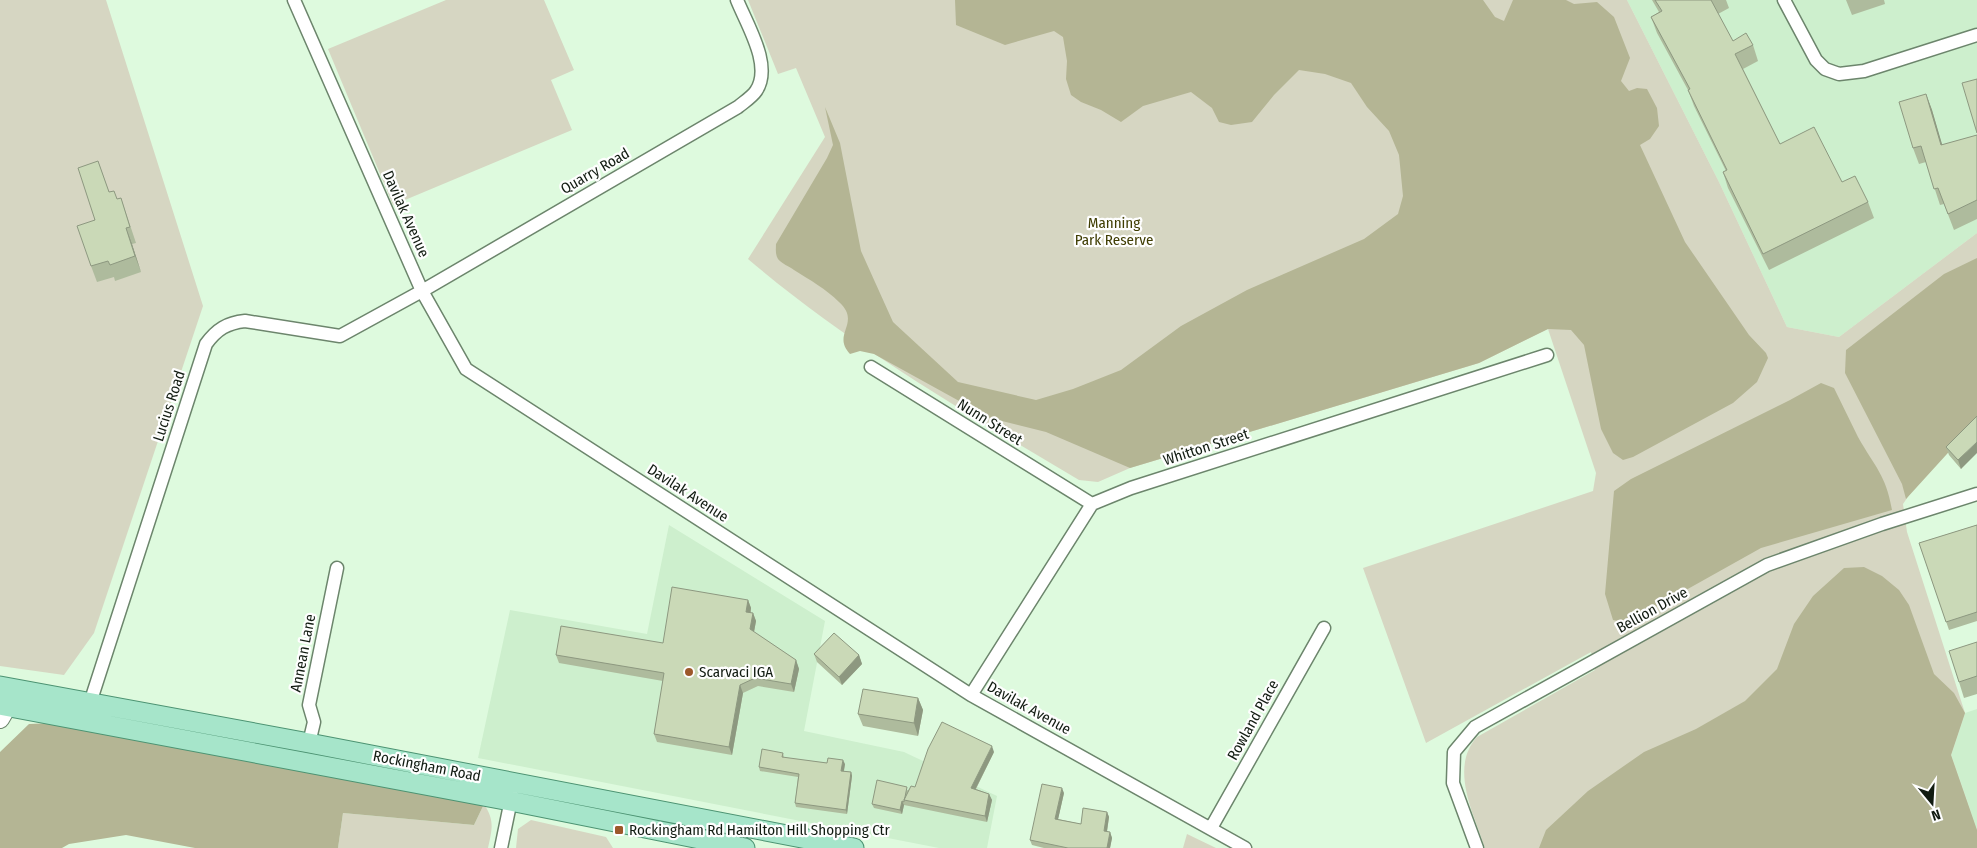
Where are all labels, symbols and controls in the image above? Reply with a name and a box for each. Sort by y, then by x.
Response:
street label: Quarry Road [557,144,633,198]
street label: Davilak Avenue [379,168,433,260]
park label: Manning Park Reserve [1075,214,1153,249]
street label: Lucius Road [149,368,189,444]
street label: Nunn Street [954,395,1026,449]
street label: Whitton Street [1161,425,1251,469]
street label: Davilak Avenue [644,460,732,526]
street label: Bellion Drive [1613,583,1691,637]
street label: Annean Lane [287,613,319,693]
place label: Scarvaci IGA [699,663,773,681]
marker: Scarvaci IGA [683,666,695,678]
street label: Rowland Place [1224,677,1282,763]
street label: Davilak Avenue [984,678,1074,738]
street label: Rockingham Road [372,747,482,785]
north arrow [1907,778,1957,828]
text: N [1929,806,1942,824]
place label: Rockingham Rd Hamilton Hill Shopping Ctr [629,821,890,839]
marker: Rockingham Rd Hamilton Hill Shopping Ctr [613,824,625,836]

